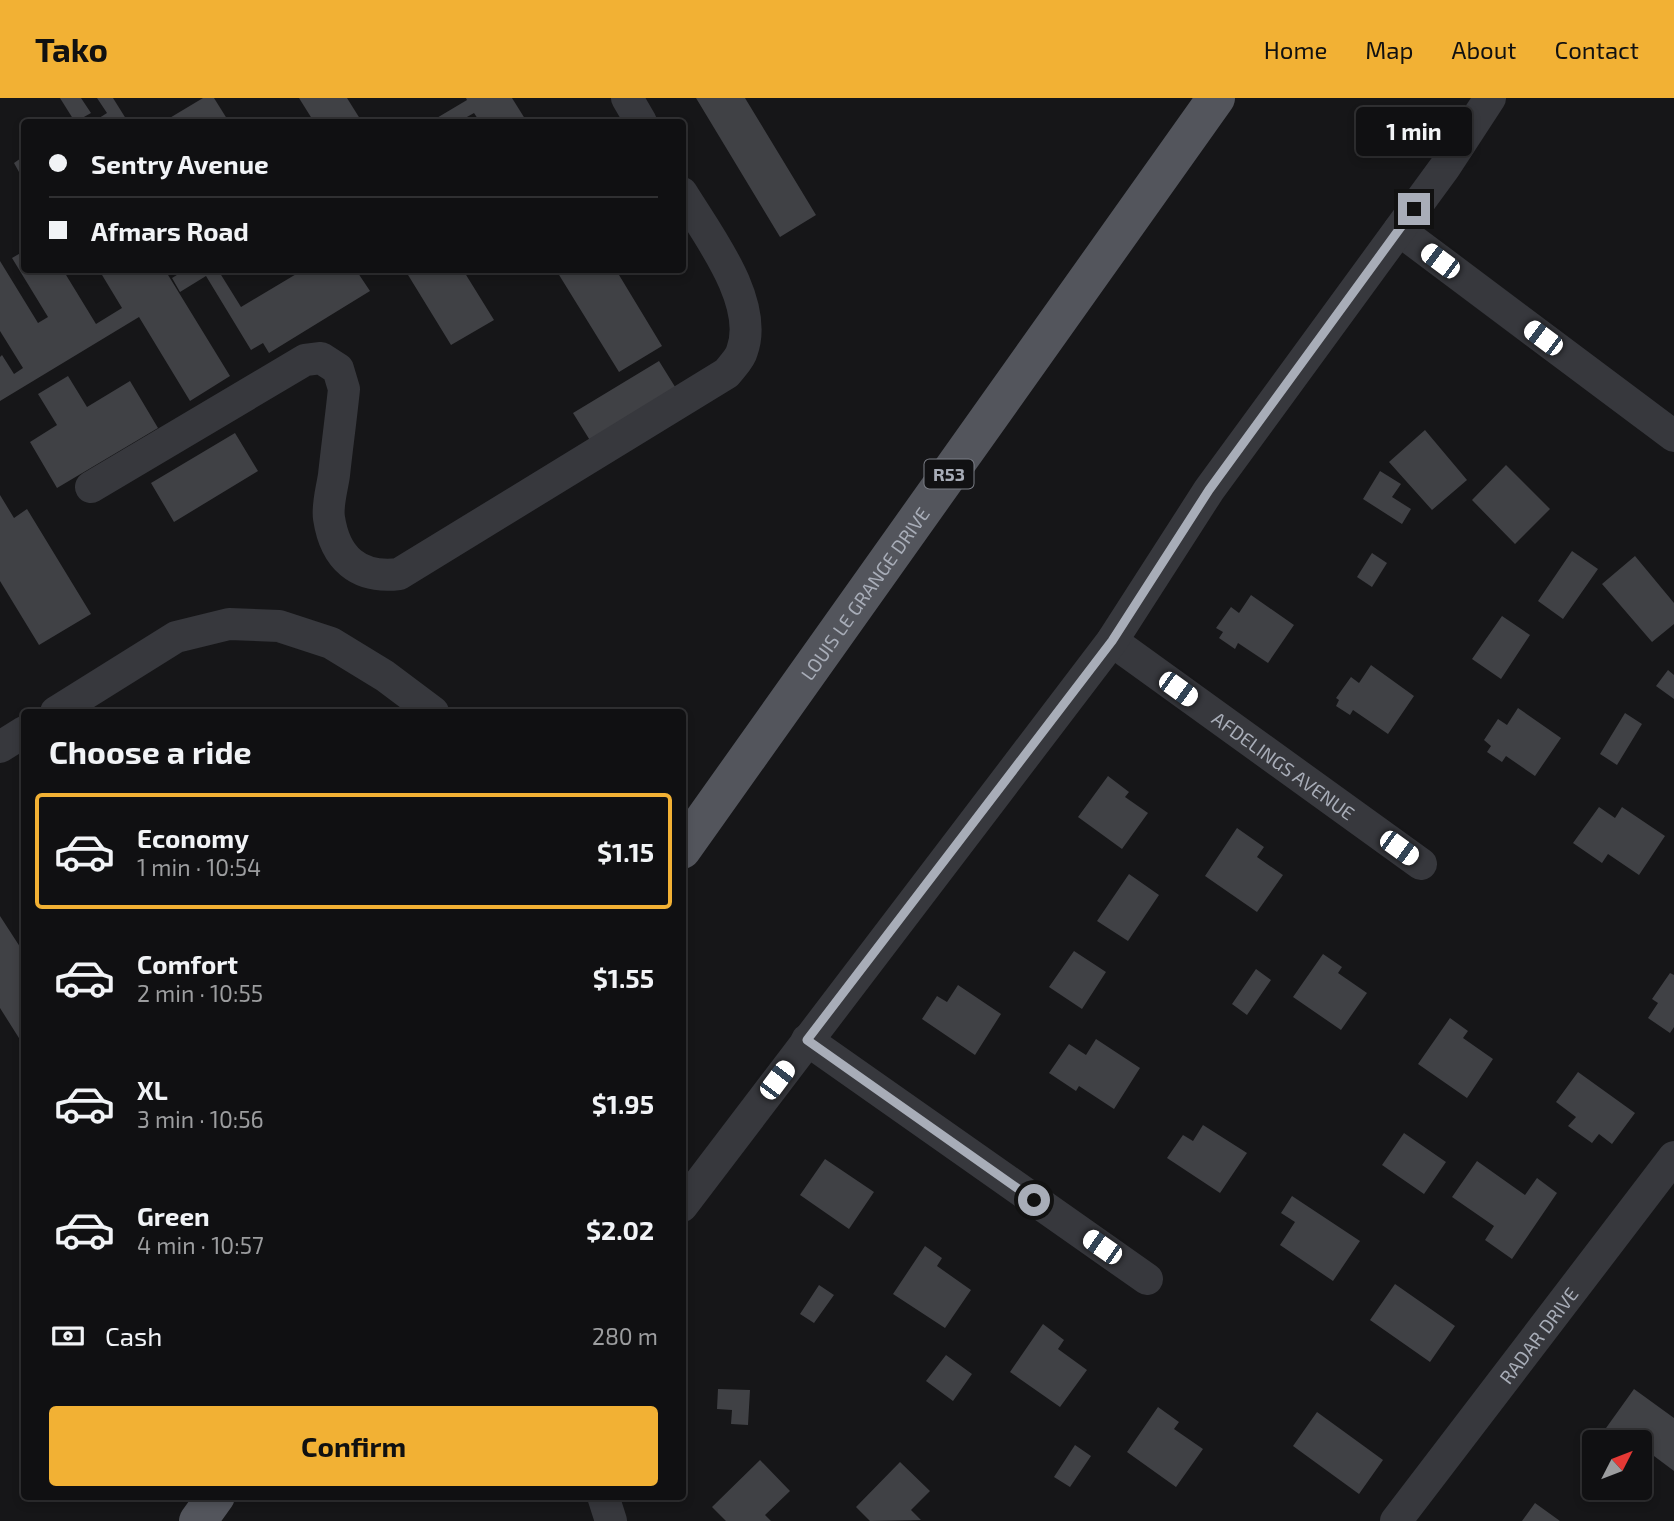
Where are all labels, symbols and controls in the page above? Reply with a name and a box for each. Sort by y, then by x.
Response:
text: Tako [35,29,108,69]
text: Home [1264,35,1327,64]
text: Map [1365,35,1413,64]
text: About [1451,35,1517,64]
text: Contact [1555,35,1639,64]
callout: 1 min [1356,108,1472,156]
text: 1 min [1386,117,1442,145]
text: Sentry Avenue [91,148,269,179]
route end [1398,193,1430,225]
text: Afmars Road [91,215,249,246]
car [1417,240,1464,282]
car [1520,317,1567,359]
road number: R53 [925,460,974,488]
street label: LOUIS LE GRANGE DRIVE [795,502,934,684]
car [1155,668,1202,710]
street label: AFDELINGS AVENUE [1208,706,1360,824]
text: Choose a ride [49,732,252,770]
icon: car [53,820,116,883]
text: Economy [137,822,249,853]
car [1376,827,1423,869]
text: $1.15 [597,836,654,867]
text: 1 min · 10:54 [137,853,261,881]
icon: car [53,946,116,1009]
text: Comfort [137,948,238,979]
text: $1.55 [593,962,654,993]
text: 2 min · 10:55 [137,979,263,1007]
car [756,1057,799,1103]
icon: car [53,1072,116,1135]
text: XL [137,1074,168,1105]
text: $1.95 [592,1088,654,1119]
text: 3 min · 10:56 [137,1105,264,1133]
route start [1018,1184,1050,1216]
icon: car [53,1198,116,1261]
text: Green [137,1200,210,1231]
text: $2.02 [586,1214,654,1245]
car [1079,1226,1126,1268]
text: 4 min · 10:57 [137,1231,264,1259]
street label: RADAR DRIVE [1494,1282,1582,1388]
icon: cash [49,1317,87,1355]
text: Cash [105,1320,162,1351]
text: 280 m [592,1322,658,1350]
button: Confirm [49,1406,658,1486]
north arrow [1582,1430,1652,1500]
map controls [1582,1430,1652,1500]

